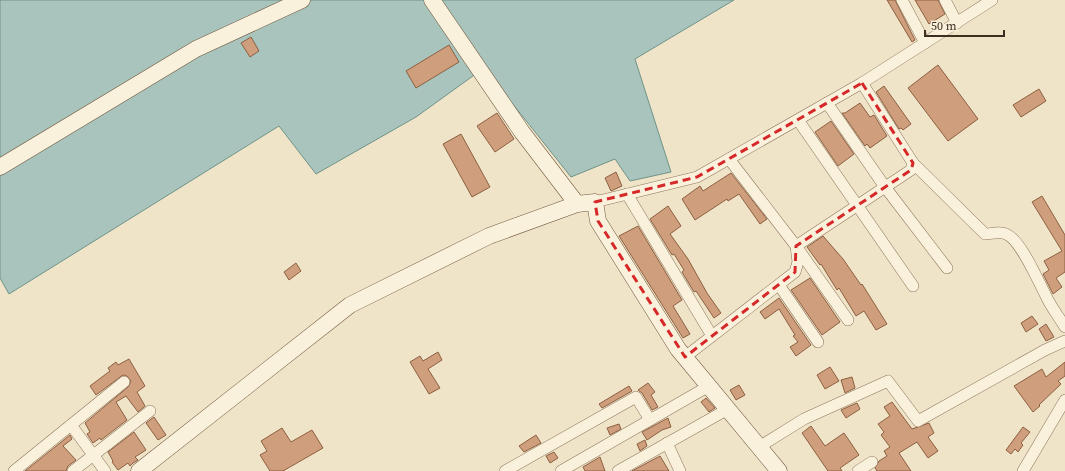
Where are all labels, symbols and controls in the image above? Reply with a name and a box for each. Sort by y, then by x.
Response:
scale bar [925,12,1004,38]
text: 50 m [931,18,957,34]

